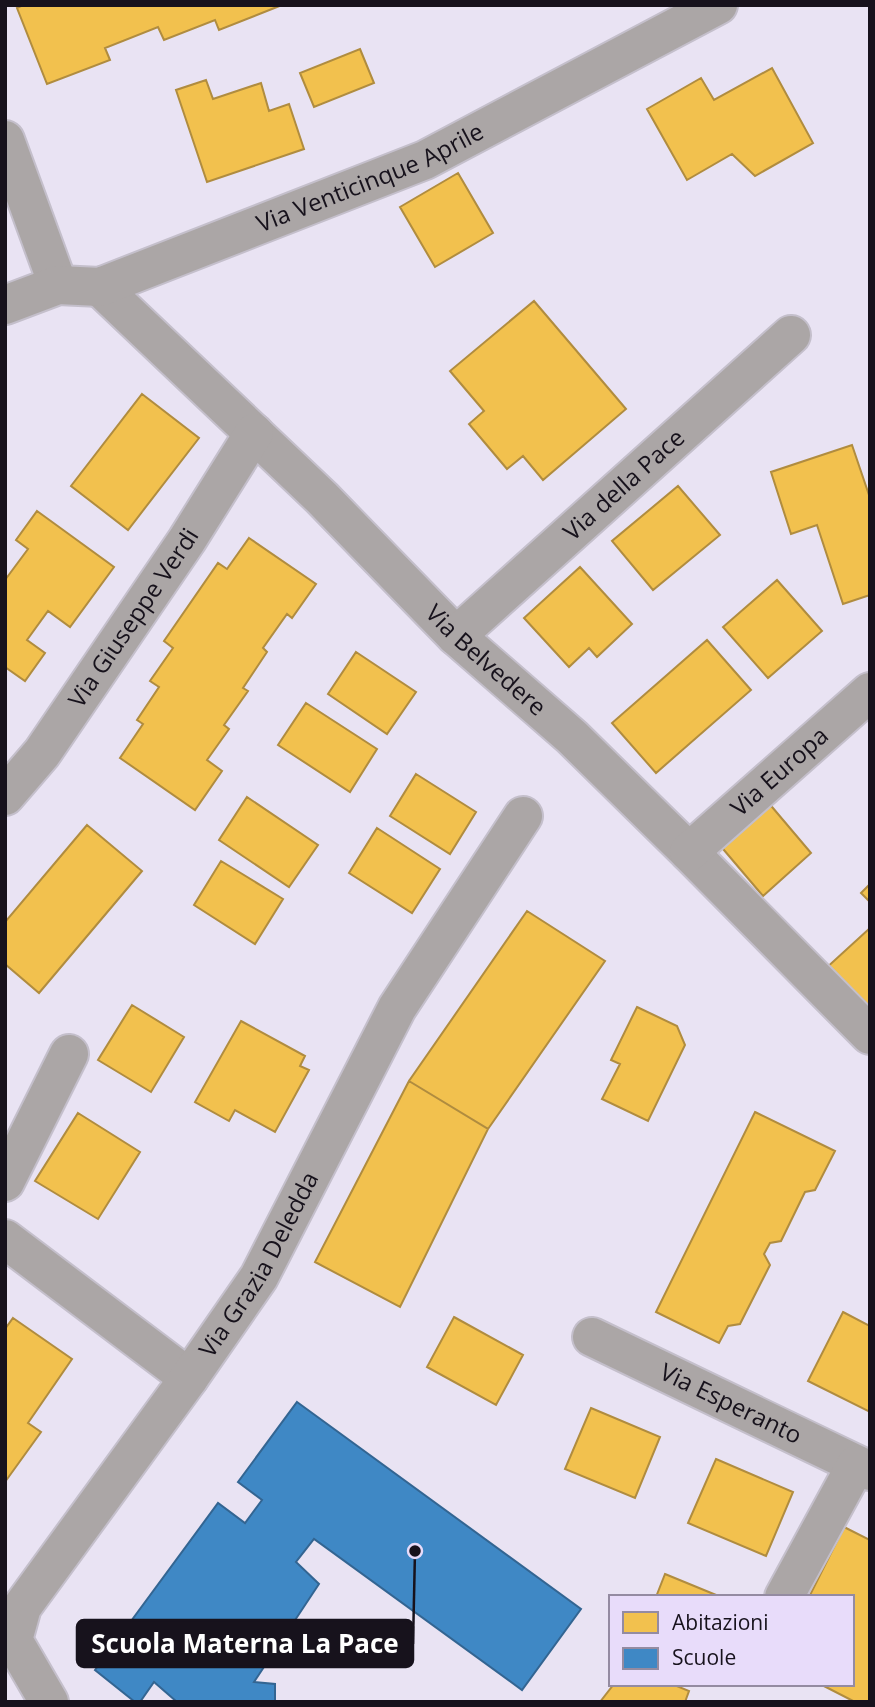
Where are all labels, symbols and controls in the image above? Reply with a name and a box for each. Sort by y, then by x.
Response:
street label: Via Venticinque Aprile [251,114,489,239]
street label: Via della Pace [555,421,691,547]
street label: Via Giuseppe Verdi [60,521,205,714]
street label: Via Belvedere [419,596,554,722]
street label: Via Europa [723,719,835,823]
street label: Via Grazia Deledda [190,1165,325,1363]
street label: Via Esperanto [655,1354,808,1451]
legend [609,1595,854,1686]
text: Abitazioni [672,1608,769,1636]
callout: Scuola Materna La Pace [77,1620,413,1667]
text: Scuola Materna La Pace [91,1625,399,1661]
text: Scuole [672,1643,736,1671]

